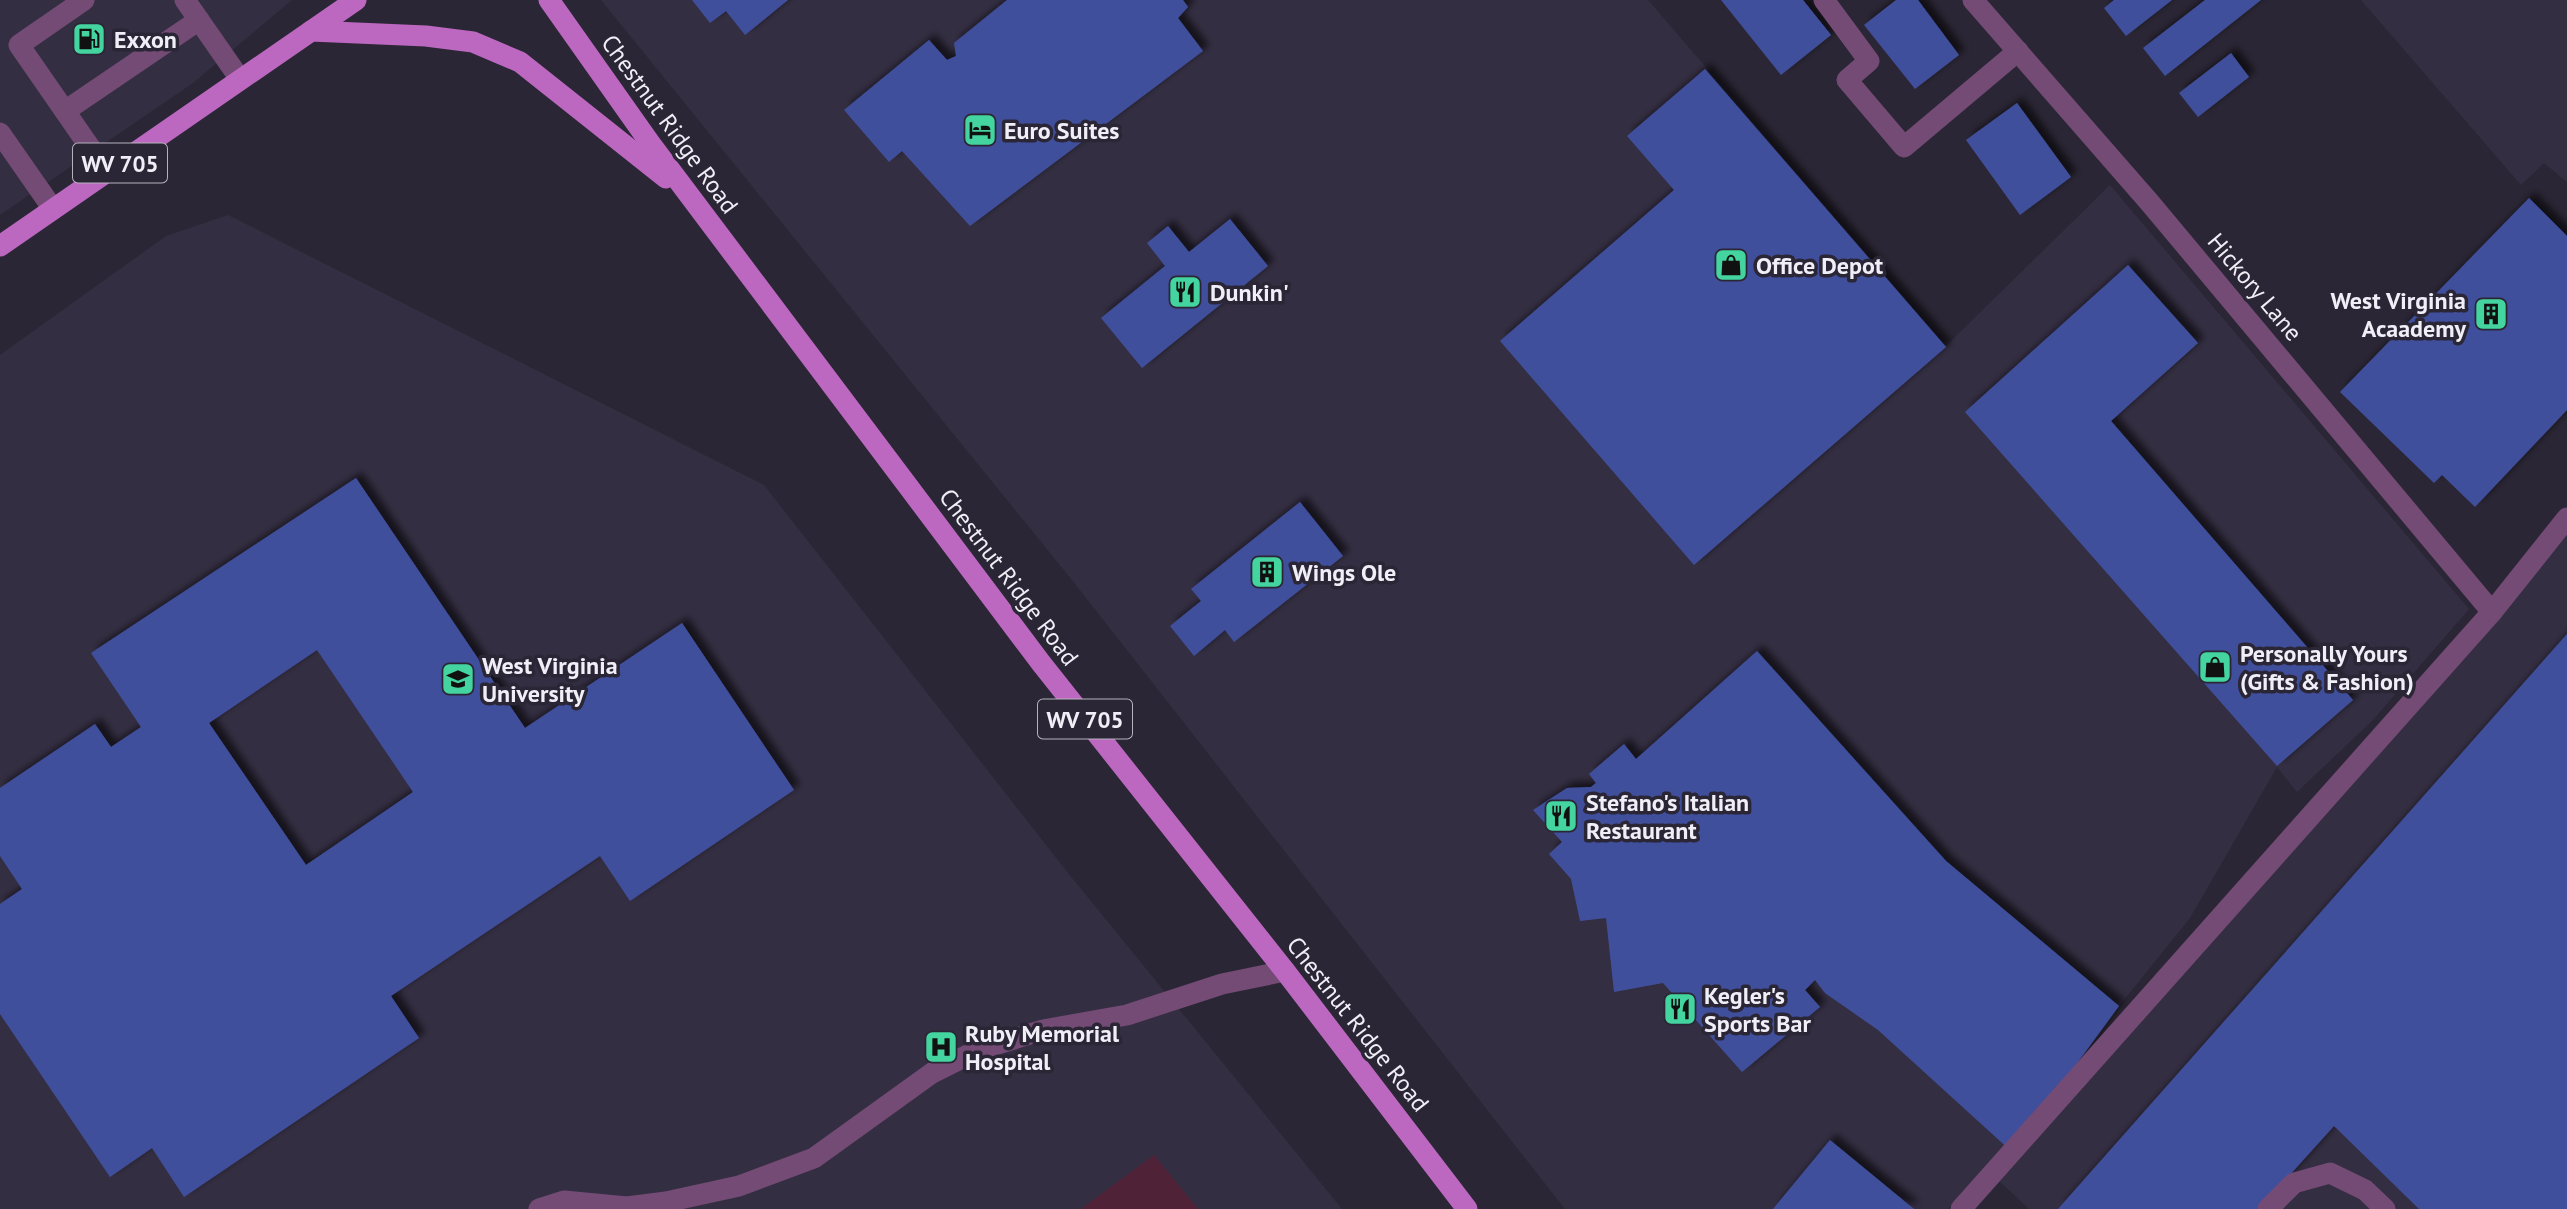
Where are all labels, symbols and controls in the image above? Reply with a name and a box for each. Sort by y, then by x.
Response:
fuel station icon: Exxon [70,20,108,58]
place label: Exxon [114,24,177,55]
street label: Chestnut Ridge Road [595,28,745,220]
hotel icon: Euro Suites [961,111,999,149]
place label: Euro Suites [1004,115,1120,146]
road number: WV 705 [73,144,167,182]
street label: Hickory Lane [2201,227,2309,347]
shop icon: Office Depot [1712,246,1750,284]
place label: Office Depot [1756,250,1884,281]
restaurant icon: Dunkin' [1166,273,1204,311]
place label: Dunkin' [1210,277,1289,308]
place label: West Virginia Acaademy [2330,285,2467,344]
building icon: West Virginia Acaademy [2472,295,2510,333]
street label: Chestnut Ridge Road [932,482,1086,672]
building icon: Wings Ole [1248,553,1286,591]
place label: Wings Ole [1292,557,1396,588]
place label: Personally Yours (Gifts & Fashion) [2240,638,2414,697]
shop icon: Personally Yours (Gifts & Fashion) [2196,648,2234,686]
place label: West Virginia University [482,650,618,709]
school or university icon: West Virginia University [439,660,477,698]
road number: WV 705 [1038,699,1132,738]
place label: Stefano's Italian Restaurant [1586,787,1749,846]
restaurant icon: Stefano's Italian Restaurant [1542,797,1580,835]
street label: Chestnut Ridge Road [1280,930,1436,1118]
place label: Kegler's Sports Bar [1704,980,1811,1039]
restaurant icon: Kegler's Sports Bar [1661,990,1699,1028]
place label: Ruby Memorial Hospital [965,1018,1120,1077]
hospital icon: Ruby Memorial Hospital [922,1028,960,1066]

